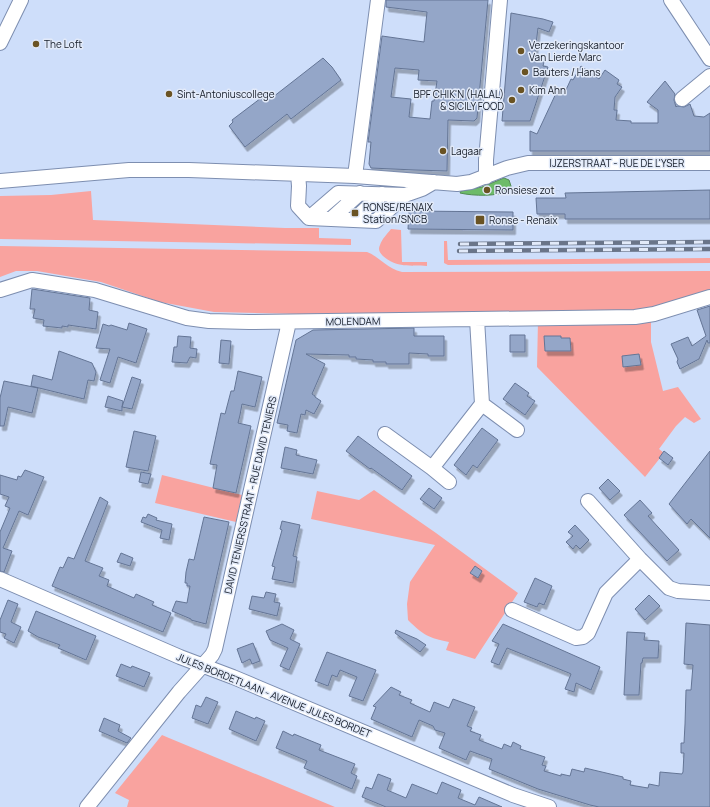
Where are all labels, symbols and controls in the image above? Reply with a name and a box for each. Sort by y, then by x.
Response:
place label: The Loft [44,37,82,51]
place label: Verzekeringskantoor Van Lierde Marc [529,38,624,64]
marker: The Loft [31,39,41,49]
marker: Verzekeringskantoor Van Lierde Marc [516,46,526,56]
place label: Bauters / Hans [533,65,600,79]
marker: Bauters / Hans [520,67,530,77]
place label: Kim Ahn [529,83,566,97]
marker: Kim Ahn [516,85,526,95]
place label: Sint-Antoniuscollege [177,87,275,101]
place label: BPF CHIK'N (HALAL) & SICILY FOOD [414,87,504,113]
marker: Sint-Antoniuscollege [164,89,174,99]
marker: BPF CHIK'N (HALAL) & SICILY FOOD [507,95,517,105]
place label: Lagaar [451,144,483,158]
marker: Lagaar [438,146,448,156]
street label: IJZERSTRAAT - RUE DE L'YSER [550,156,684,170]
place label: Ronsiese zot [495,183,555,197]
marker: Ronsiese zot [482,185,492,195]
place label: RONSE/RENAIX Station/SNCB [363,200,433,226]
marker: RONSE/RENAIX Station/SNCB [350,208,360,218]
place label: Ronse - Renaix [489,213,558,227]
marker: Ronse - Renaix [474,214,486,226]
street label: MOLENDAM [326,314,380,328]
street label: DAVID TENIERSSTRAAT - RUE DAVID TENIERS [220,395,280,595]
street label: JULES BORDETLAAN - AVENUE JULES BORDET [175,649,374,741]

